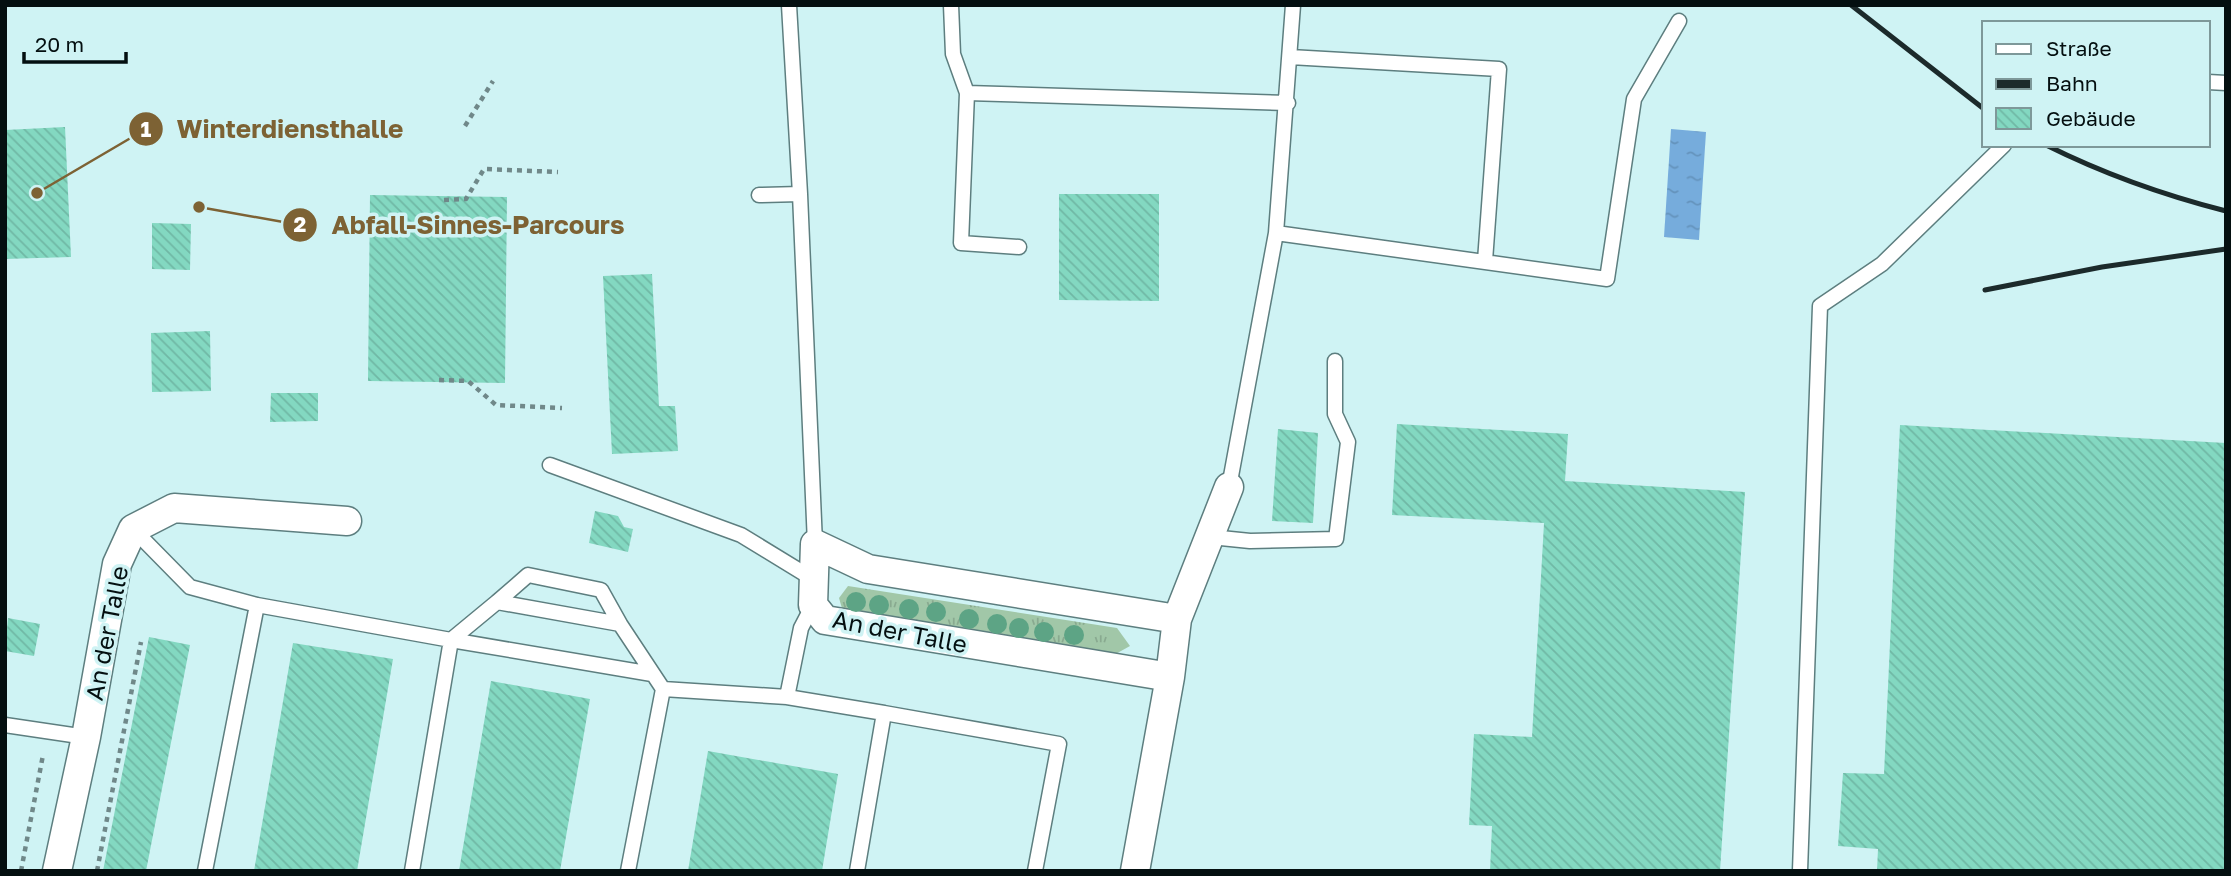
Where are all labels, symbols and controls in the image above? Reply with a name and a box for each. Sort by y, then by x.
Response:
scale bar [24,21,126,65]
legend [1982,21,2210,147]
text: 20 m [35,31,84,57]
text: Straße [2046,35,2112,61]
text: Bahn [2046,70,2098,96]
text: Gebäude [2046,105,2136,131]
callout: Winterdiensthalle [128,106,418,153]
text: Winterdiensthalle [177,113,403,144]
text: 1 [141,116,152,142]
callout: Abfall-Sinnes-Parcours [282,202,638,249]
text: Abfall-Sinnes-Parcours [331,209,625,240]
text: 2 [294,211,307,237]
street label: An der Talle [79,563,133,703]
street label: An der Talle [830,604,970,658]

